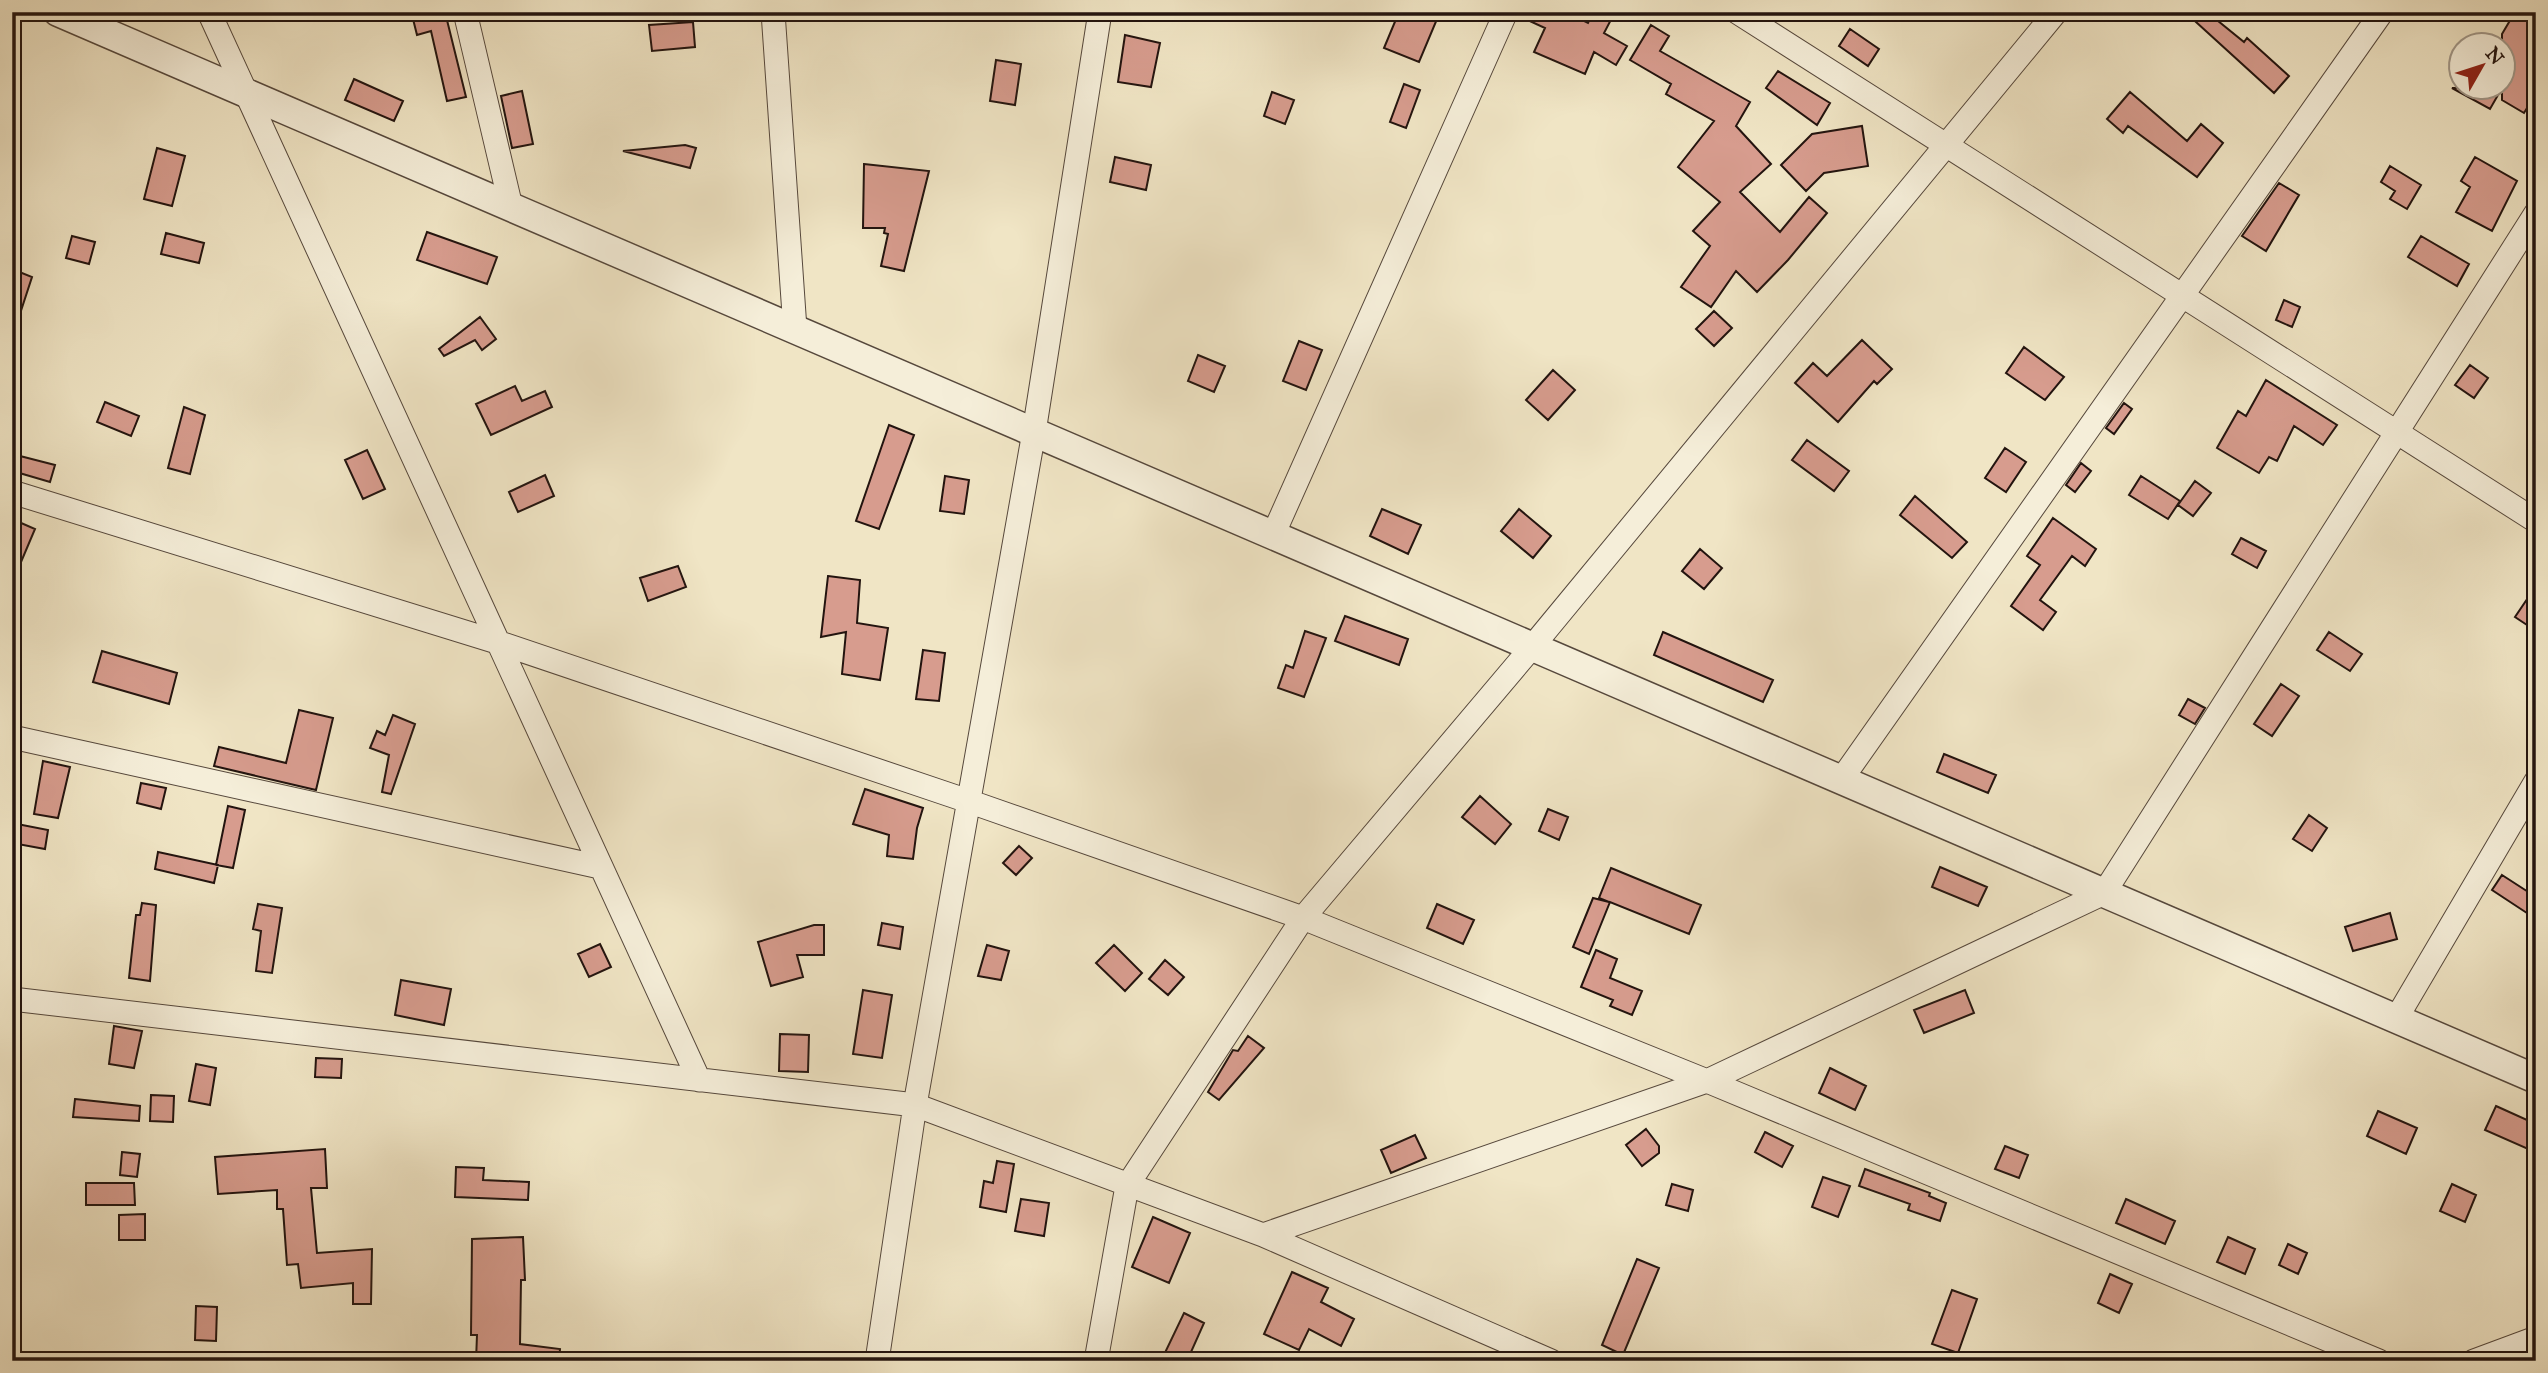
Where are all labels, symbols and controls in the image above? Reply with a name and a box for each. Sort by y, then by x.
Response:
north arrow [2446,32,2516,102]
text: N [2481,42,2509,69]

